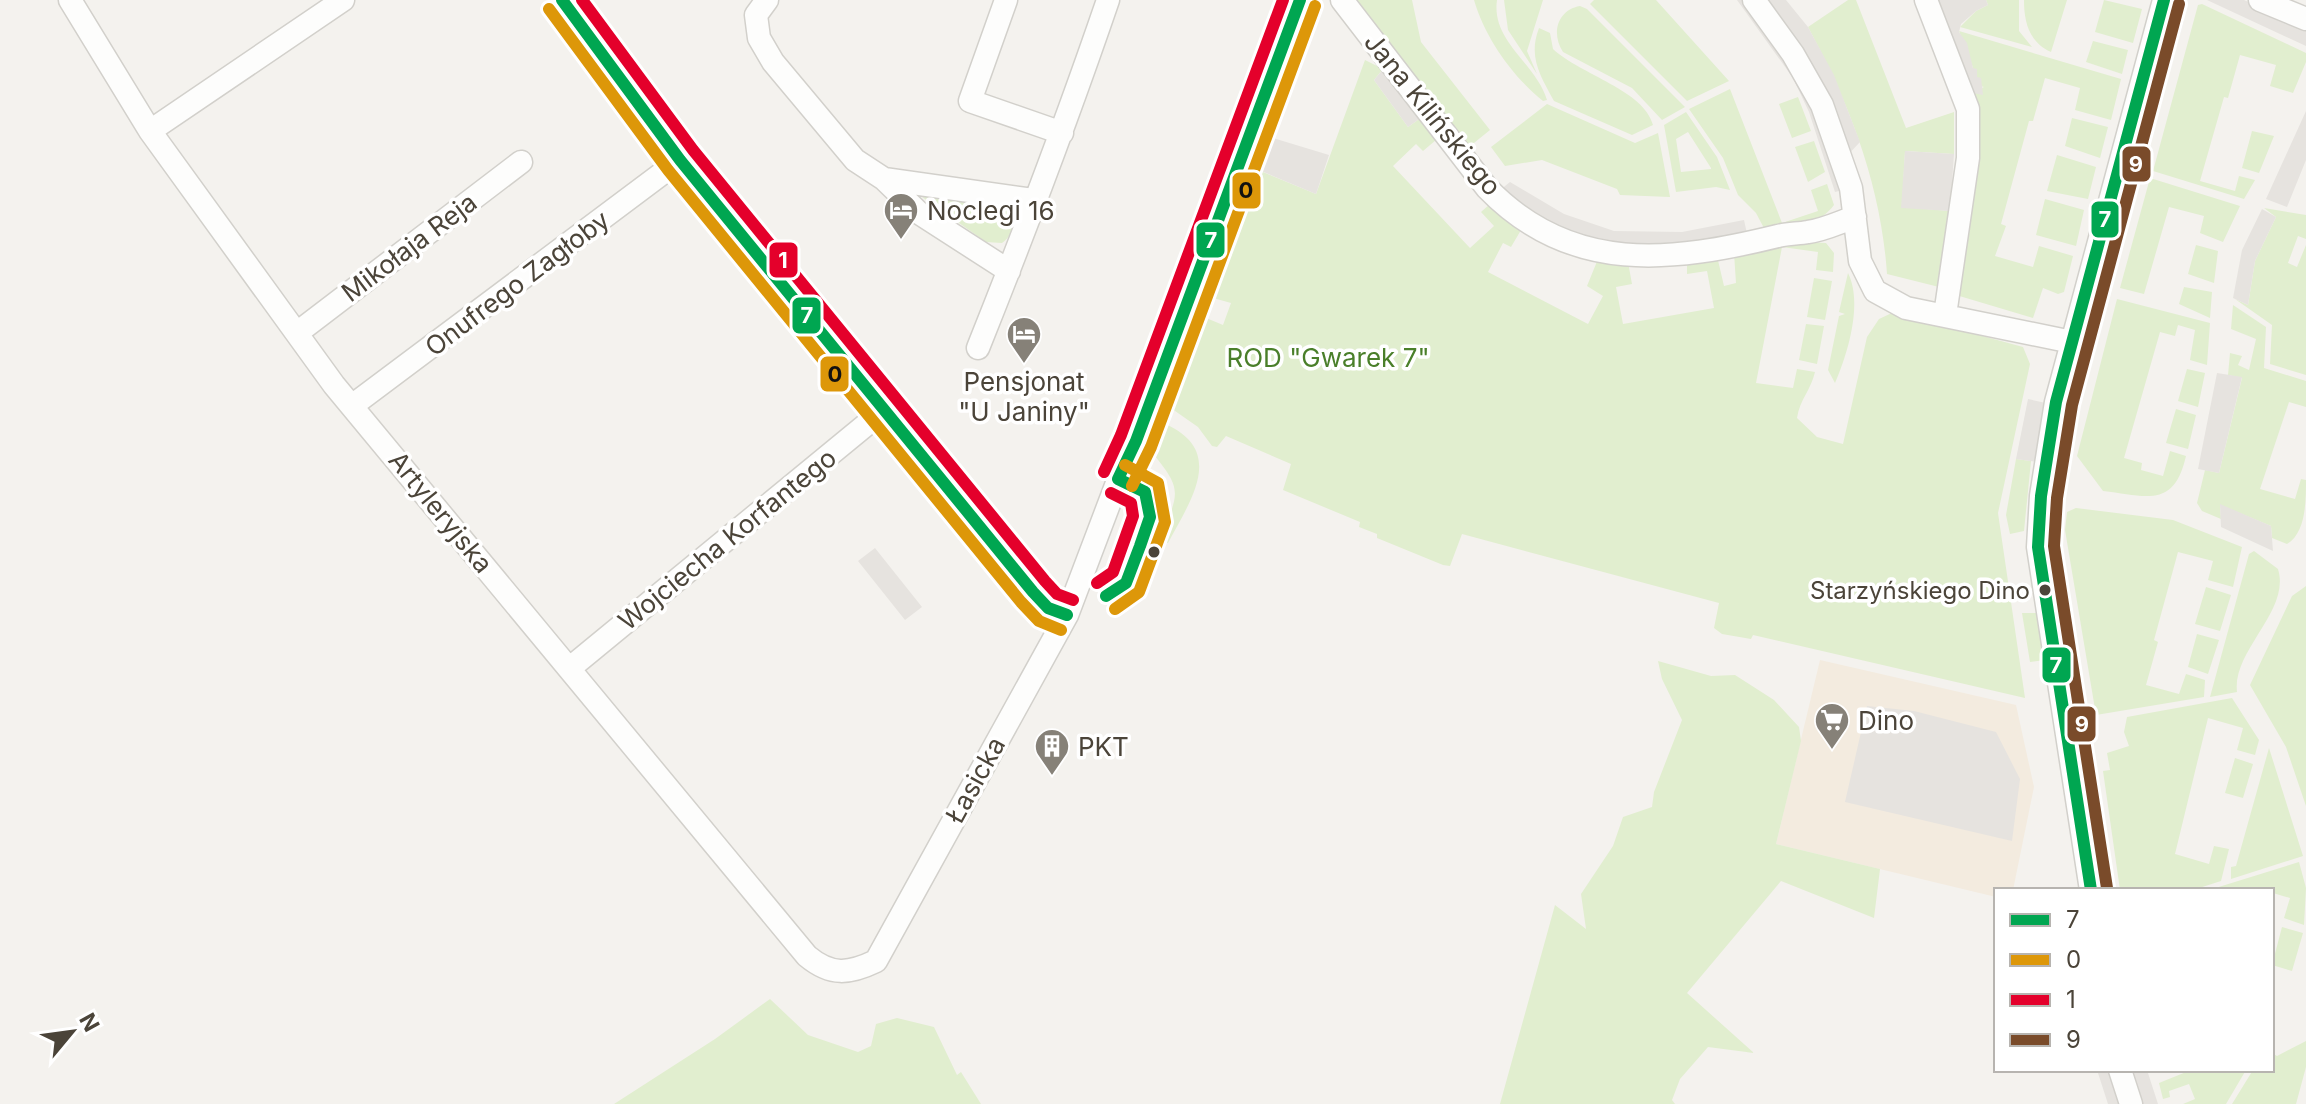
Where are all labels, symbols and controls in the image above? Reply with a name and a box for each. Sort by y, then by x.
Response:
street label: Jana Kilińskiego [1358,27,1508,201]
line badge: 9 [2121,145,2152,183]
text: 9 [2129,151,2143,177]
line badge: 0 [1231,171,1262,210]
text: 0 [1239,177,1253,203]
street label: Mikołaja Reja [336,186,482,308]
hotel icon: Noclegi 16 [882,191,920,241]
place label: Noclegi 16 [927,195,1055,226]
line badge: 7 [2090,200,2120,239]
street label: Onufrego Zagłoby [419,204,615,362]
text: 7 [2099,206,2111,232]
line badge: 7 [1195,221,1226,259]
text: 7 [1205,227,1217,253]
line badge: 1 [768,241,799,279]
text: 1 [778,247,788,273]
line badge: 7 [791,296,822,335]
text: 7 [801,302,813,328]
hotel icon: Pensjonat "U Janiny" [1005,315,1043,365]
park label: ROD "Gwarek 7" [1227,342,1430,373]
line badge: 0 [819,355,850,393]
text: 0 [828,361,842,387]
place label: Pensjonat "U Janiny" [958,366,1090,427]
street label: Wojciecha Korfantego [612,442,842,636]
street label: Artyleryjska [383,445,499,579]
unlabelled marker [1146,544,1162,560]
place label: Starzyńskiego Dino [1810,576,2030,605]
marker: Starzyńskiego Dino [2037,582,2053,598]
line badge: 7 [2041,646,2072,684]
text: 7 [2050,652,2062,678]
supermarket icon: Dino [1813,701,1851,751]
place label: Dino [1858,705,1914,736]
line badge: 9 [2066,705,2097,743]
text: 9 [2075,711,2089,737]
building icon: PKT [1033,727,1071,777]
street label: Łasicka [939,731,1011,829]
place label: PKT [1078,731,1129,762]
legend [1994,888,2274,1072]
text: 7 [2066,905,2080,934]
text: 0 [2066,945,2081,974]
text: 1 [2066,985,2076,1014]
north arrow [32,992,112,1072]
text: N [74,1009,105,1036]
text: 9 [2066,1025,2081,1054]

